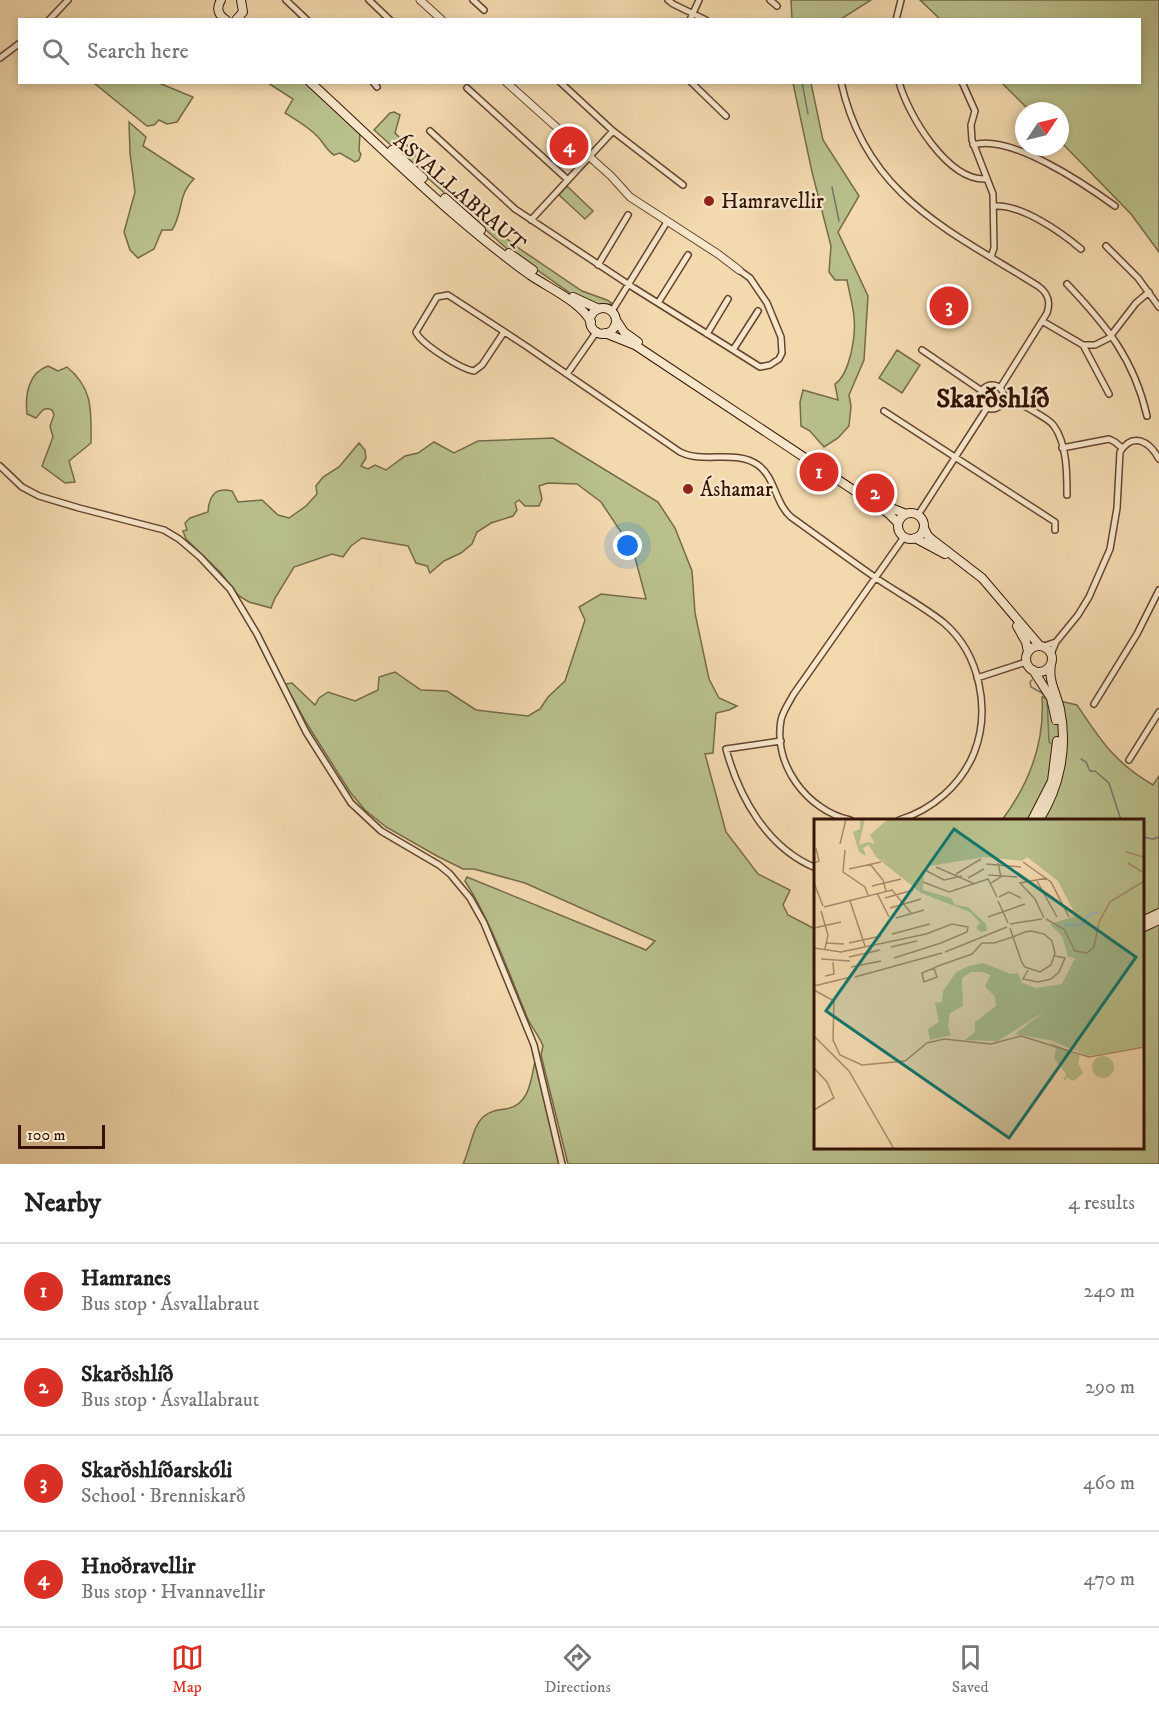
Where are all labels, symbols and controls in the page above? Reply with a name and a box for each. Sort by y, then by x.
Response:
search box [18,18,1141,84]
icon: search [39,35,72,68]
text: Search here [87,38,189,65]
north arrow [1015,102,1069,156]
pin: 4 [550,124,588,168]
street label: ÁSVALLABRAUT [388,127,532,257]
place label: Hamravellir [721,189,824,215]
marker: Hamravellir [702,194,716,208]
pin: 3 [930,284,968,328]
district label: Skarðshlíð [936,382,1050,416]
pin: 1 [800,450,838,494]
pin: 2 [856,470,894,516]
place label: Áshamar [700,475,773,503]
marker: Áshamar [681,482,695,496]
your location [613,531,642,560]
inset map [814,819,1144,1149]
scale bar [18,1122,105,1150]
text: 100 m [27,1125,66,1145]
text: Nearby [24,1187,101,1220]
text: 4 results [1068,1191,1135,1216]
text: Hamranes [81,1265,171,1292]
text: 1 [40,1279,47,1304]
text: 240 m [1084,1279,1135,1304]
text: Bus stop · Ásvallabraut [81,1292,259,1317]
text: Skarðshlíð [81,1361,174,1388]
text: 2 [39,1375,48,1400]
text: 290 m [1085,1375,1135,1400]
text: Bus stop · Ásvallabraut [81,1388,259,1413]
text: Skarðshlíðarskóli [81,1457,232,1484]
text: 3 [40,1471,47,1496]
text: 460 m [1083,1471,1135,1496]
text: School · Brenniskarð [81,1484,246,1509]
text: Hnoðravellir [81,1553,196,1580]
text: 4 [38,1567,49,1592]
text: 470 m [1084,1567,1135,1592]
text: Bus stop · Hvannavellir [81,1580,265,1605]
tab: Map [171,1641,204,1697]
tab: Directions [545,1641,611,1697]
tab: Saved [952,1641,989,1697]

